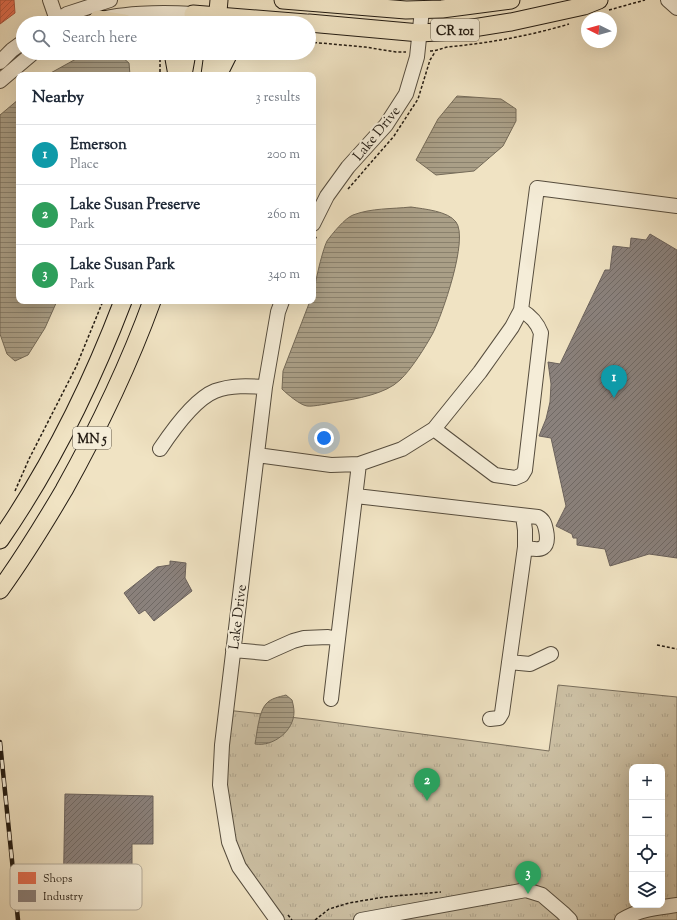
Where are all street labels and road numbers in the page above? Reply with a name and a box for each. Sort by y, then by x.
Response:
road number: CR 101 [431,19,479,41]
street label: Lake Drive [349,103,406,166]
road number: MN 5 [73,427,111,449]
street label: Lake Drive [225,584,253,651]

